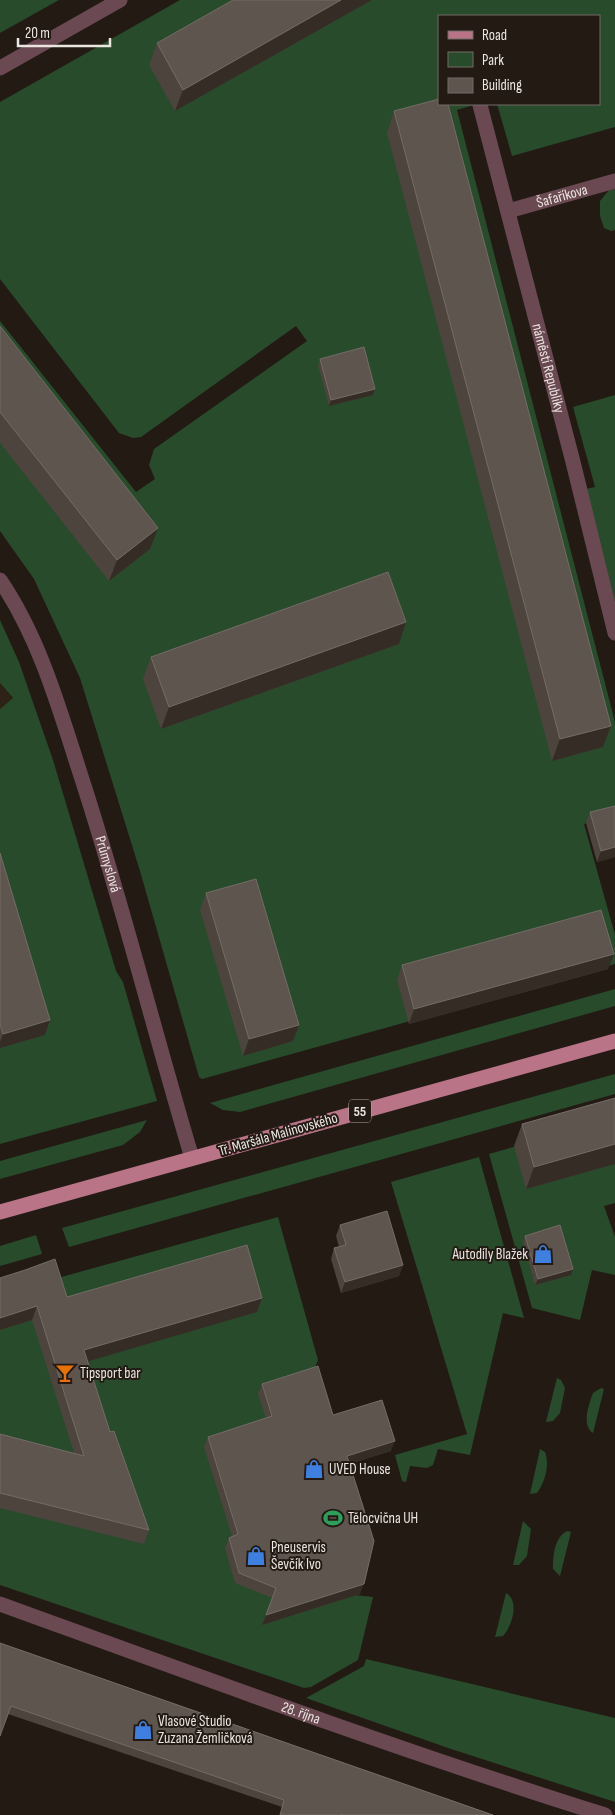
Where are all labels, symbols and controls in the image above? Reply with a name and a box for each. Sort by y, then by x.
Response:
scale bar [18,15,110,47]
legend [438,15,600,105]
text: 20 m [25,24,50,43]
text: Road [482,26,507,45]
text: Park [482,51,504,70]
text: Building [482,76,522,95]
street label: Šafaříkova [534,180,590,213]
street label: náměstí Republiky [527,321,569,415]
street label: Průmyslová [90,834,125,895]
road number: 55 [349,1100,371,1122]
street label: Tř. Maršála Malinovského [216,1108,340,1161]
shop icon: Autodíly Blažek [532,1243,554,1265]
place label: Autodíly Blažek [451,1245,528,1264]
bar icon: Tipsport bar [54,1362,76,1384]
place label: Tipsport bar [80,1364,141,1383]
shop icon: UVED House [303,1458,325,1480]
place label: UVED House [329,1460,391,1479]
sports icon: Tělocvična UH [322,1507,344,1529]
place label: Tělocvična UH [348,1509,418,1528]
place label: Pneuservis Ševčík Ivo [271,1538,326,1574]
shop icon: Pneuservis Ševčík Ivo [245,1545,267,1567]
street label: 28. října [279,1698,323,1729]
place label: Vlasové Studio Zuzana Žemličková [158,1712,253,1748]
shop icon: Vlasové Studio Zuzana Žemličková [132,1719,154,1741]

